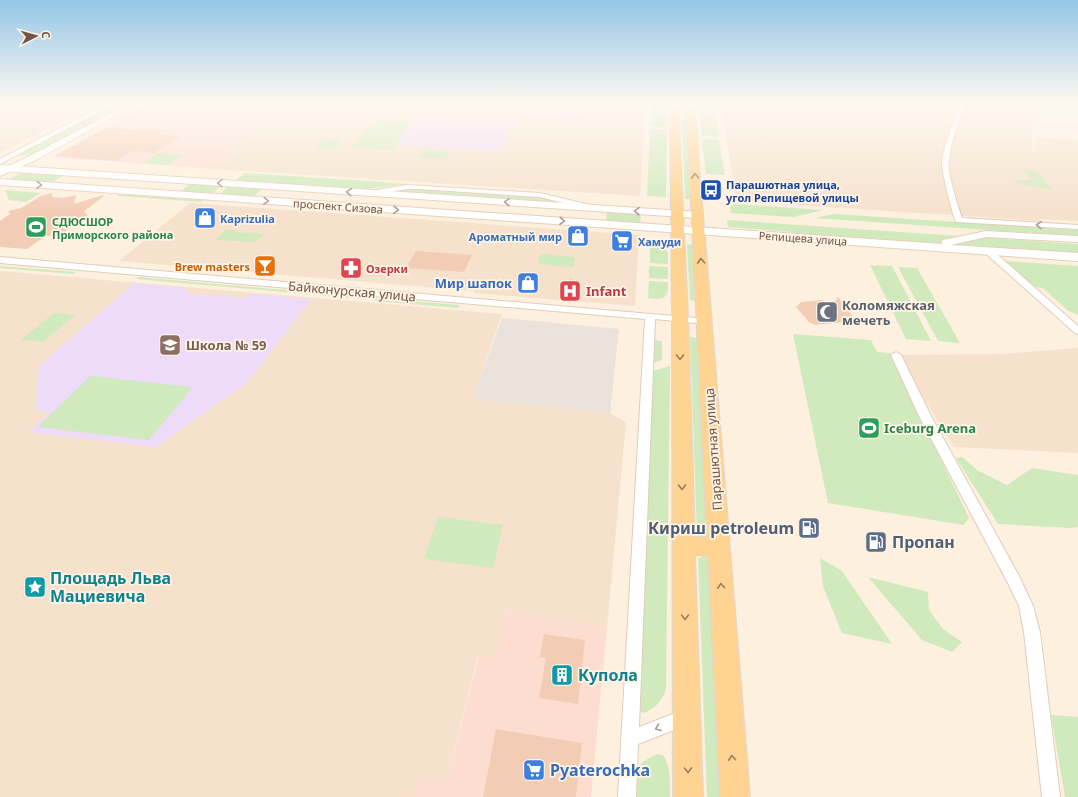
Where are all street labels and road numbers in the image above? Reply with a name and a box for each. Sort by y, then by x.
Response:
street label: проспект Сизова [293,195,383,217]
street label: Репищева улица [758,227,848,249]
street label: Байконурская улица [287,276,417,306]
street label: Парашютная улица [700,387,726,511]

